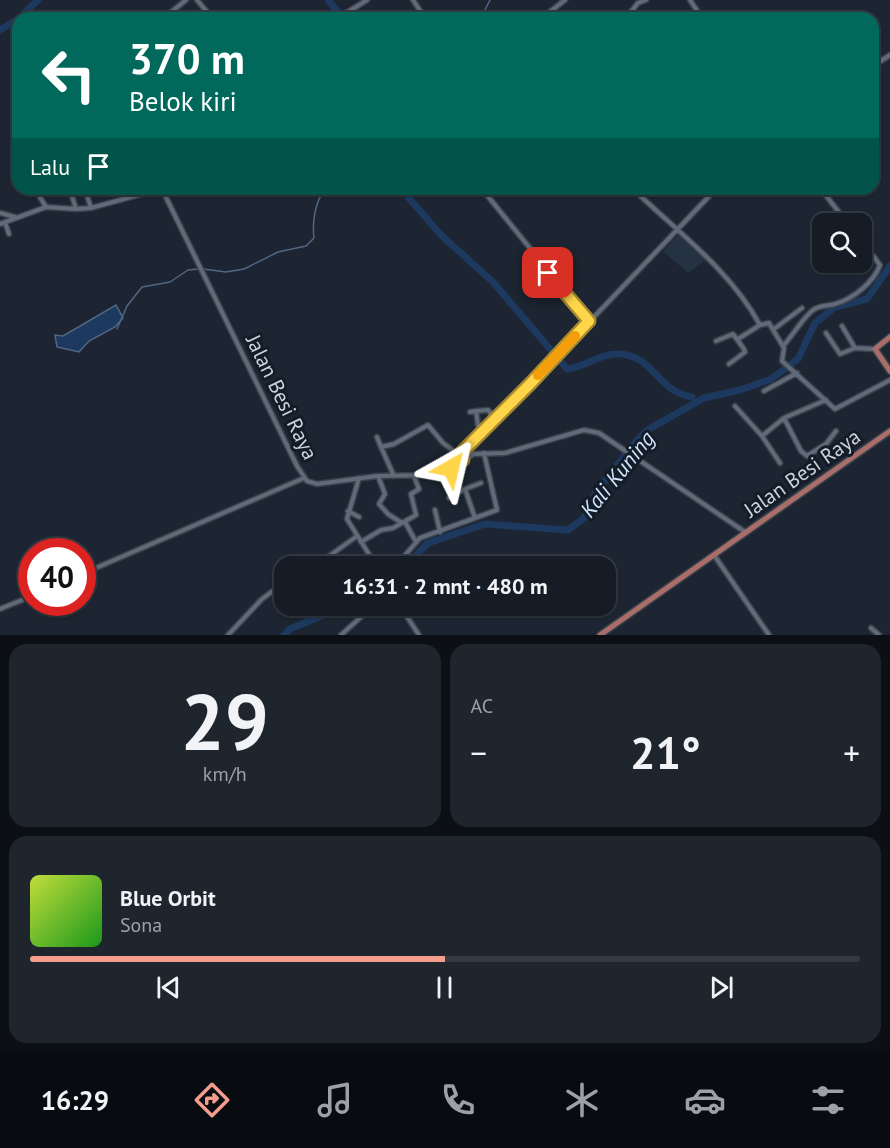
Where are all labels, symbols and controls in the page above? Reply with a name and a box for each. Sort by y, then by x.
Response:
text: 370 m [129,31,245,86]
icon: left [30,36,108,114]
text: Belok kiri [129,84,237,118]
icon: arrive [82,150,115,183]
text: Lalu [30,153,70,181]
map controls [812,213,872,273]
button: search [812,213,872,273]
pin [522,247,573,298]
icon: arrive [531,256,564,289]
street label: Jalan Besi Raya [240,329,324,464]
street label: Jalan Besi Raya [738,423,865,524]
water label: Kali Kuning [574,425,660,523]
position arrow [419,436,483,500]
speed limit sign: 40 [18,538,96,616]
text: 16:31 · 2 mnt · 480 m [342,572,548,600]
text: 29 [181,671,269,772]
text: AC [471,693,493,719]
text: 21° [630,723,701,781]
text: − [471,731,487,774]
text: + [843,731,860,774]
text: km/h [203,761,247,787]
text: Blue Orbit [120,884,216,912]
text: Sona [120,912,162,938]
icon: previous [152,971,185,1004]
icon: pause [428,971,461,1004]
icon: next [705,971,738,1004]
icon: directions [191,1079,233,1121]
icon: music [314,1079,356,1121]
icon: phone [437,1079,479,1121]
icon: climate [561,1079,603,1121]
icon: car [684,1079,726,1121]
icon: filters [807,1079,849,1121]
text: 16:29 [41,1083,109,1117]

